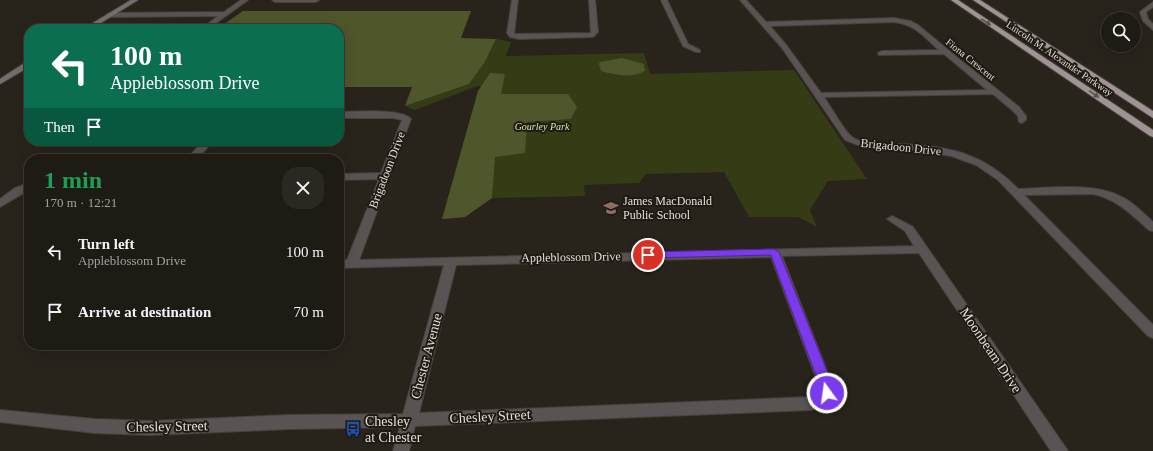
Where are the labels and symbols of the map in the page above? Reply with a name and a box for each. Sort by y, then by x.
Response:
one-way arrow [981,18,991,26]
street label: Lincoln M. Alexander Parkway [1004,19,1115,98]
street label: Fiona Crescent [944,36,998,83]
one-way arrow [1089,90,1100,98]
park label: Gourley Park [515,121,570,132]
street label: Brigadoon Drive [366,130,408,210]
street label: Brigadoon Drive [860,136,942,158]
place label: James MacDonald Public School [623,194,712,222]
school or university icon: James MacDonald Public School [602,199,620,217]
pin [631,238,665,272]
street label: Appleblossom Drive [521,249,621,265]
street label: Moonbeam Drive [957,305,1025,396]
street label: Chester Avenue [408,312,445,401]
position arrow [806,372,848,414]
street label: Chesley Street [449,407,531,426]
place label: Chesley at Chester [365,414,422,445]
street label: Chesley Street [126,418,208,435]
bus stop icon: Chesley at Chester [344,420,362,438]

